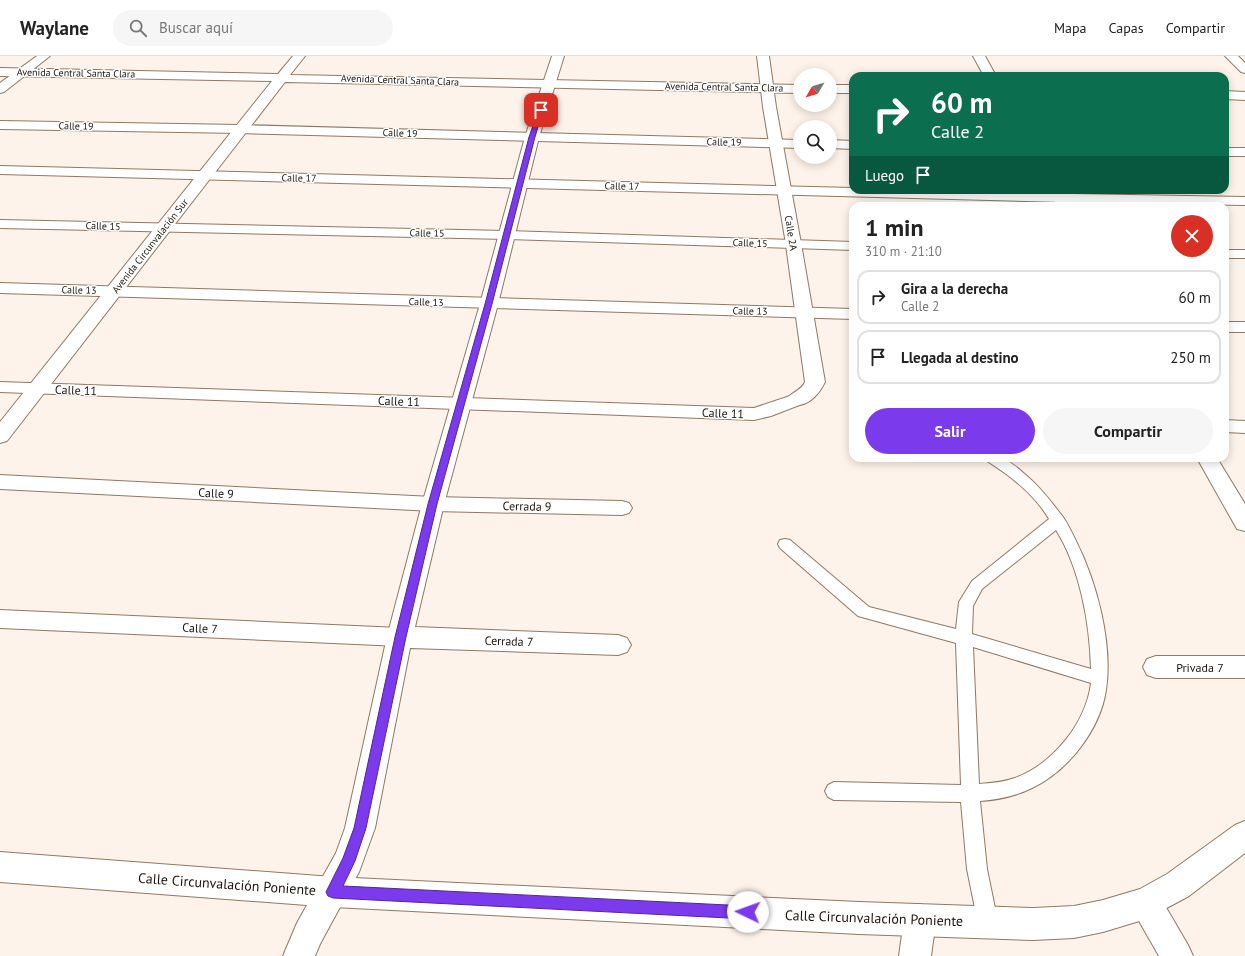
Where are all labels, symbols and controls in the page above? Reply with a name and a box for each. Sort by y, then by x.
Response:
search box [113,10,393,46]
text: Waylane [20,16,89,40]
icon: search [127,17,149,39]
text: Buscar aquí [159,18,233,37]
text: Mapa [1054,19,1087,37]
text: Capas [1109,19,1144,37]
text: Compartir [1166,19,1225,37]
street label: Avenida Central Santa Clara [17,65,135,81]
north arrow [793,68,837,112]
map controls [793,68,837,164]
street label: Avenida Central Santa Clara [341,71,459,89]
street label: Avenida Central Santa Clara [665,79,783,95]
text: 60 m [931,84,992,121]
icon: right [865,88,917,140]
pin [524,93,558,127]
icon: arrive [530,99,552,121]
street label: Calle 19 [58,119,94,133]
button: search [793,120,837,164]
text: Calle 2 [931,120,984,143]
street label: Calle 19 [382,126,418,140]
street label: Calle 19 [706,135,742,149]
icon: arrive [912,164,934,186]
text: Luego [865,166,904,185]
street label: Calle 17 [281,171,317,185]
street label: Calle 17 [604,179,640,193]
street label: Avenida Circunvalación Sur [109,196,191,296]
text: 1 min [865,212,924,243]
street label: Calle 2A [782,215,800,252]
button: close [1171,215,1213,257]
street label: Calle 15 [85,219,121,233]
street label: Calle 15 [409,226,445,240]
street label: Calle 15 [732,236,768,250]
text: 310 m · 21:10 [865,243,942,260]
text: Gira a la derecha [901,279,1008,298]
street label: Calle 13 [61,283,97,297]
icon: right [867,286,889,308]
text: 60 m [1178,288,1211,307]
street label: Calle 13 [408,295,444,309]
text: Calle 2 [901,298,939,315]
street label: Calle 13 [732,304,768,318]
icon: arrive [867,346,889,368]
text: Llegada al destino [901,348,1019,367]
text: 250 m [1170,348,1211,367]
street label: Calle 11 [55,382,97,398]
street label: Calle 11 [378,393,420,409]
street label: Calle 11 [702,405,744,421]
button: Salir [865,408,1035,454]
button: Compartir [1043,408,1213,454]
street label: Calle 9 [198,485,234,501]
street label: Cerrada 9 [502,498,552,514]
street label: Calle 7 [182,620,218,636]
street label: Cerrada 7 [484,633,534,649]
street label: Privada 7 [1176,660,1224,675]
street label: Calle Circunvalación Poniente [138,869,316,899]
position arrow [727,891,769,933]
street label: Calle Circunvalación Poniente [785,906,963,930]

